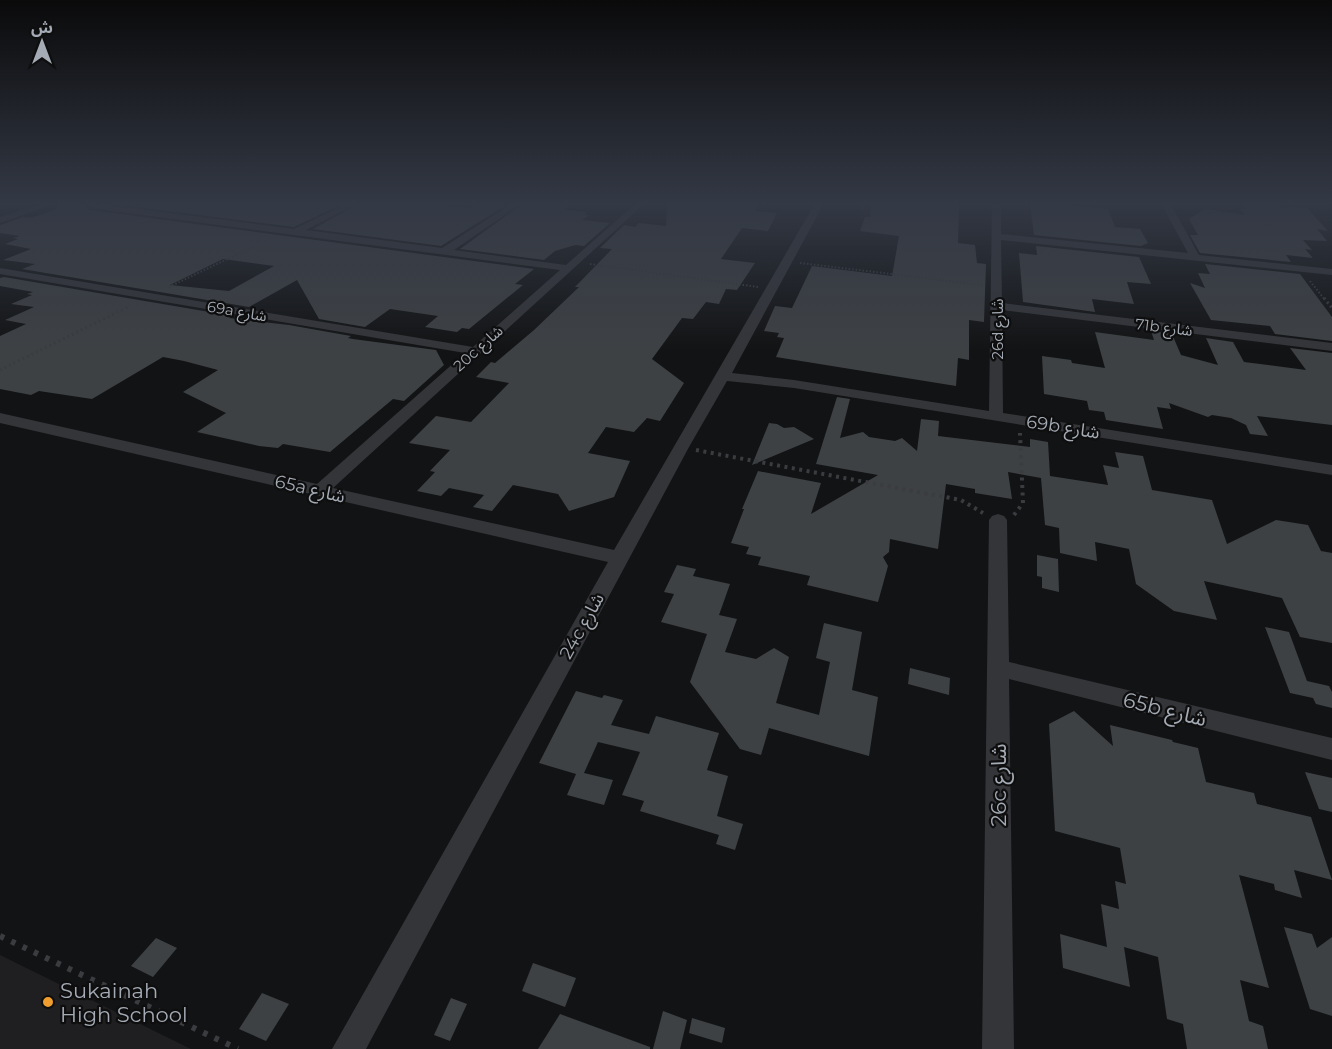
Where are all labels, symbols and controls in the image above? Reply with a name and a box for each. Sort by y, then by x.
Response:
north arrow [12,12,72,72]
text: ش [31,18,53,37]
street label: 69a شارع [205,296,269,329]
street label: 26d شارع [988,298,1010,360]
street label: 71b شارع [1134,314,1194,343]
street label: 20c شارع [449,321,509,377]
street label: 69b شارع [1024,410,1101,447]
street label: 65a شارع [272,470,347,511]
street label: 24c شارع [555,589,612,664]
street label: 65b شارع [1120,687,1209,734]
street label: 26c شارع [986,743,1014,827]
place label: Sukainah High School [60,978,188,1027]
marker: Sukainah High School [41,995,55,1009]

